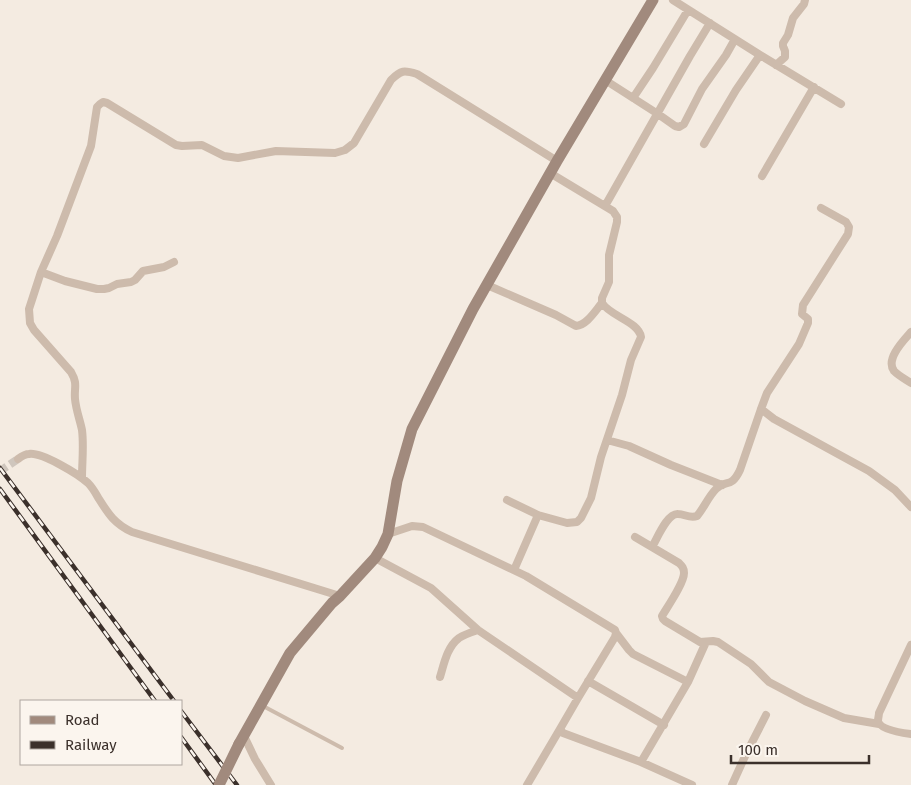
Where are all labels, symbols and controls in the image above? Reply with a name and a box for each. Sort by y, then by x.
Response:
legend [20,700,182,765]
text: Road [65,711,100,729]
scale bar [731,732,868,764]
text: Railway [65,736,117,754]
text: 100 m [738,741,778,759]

